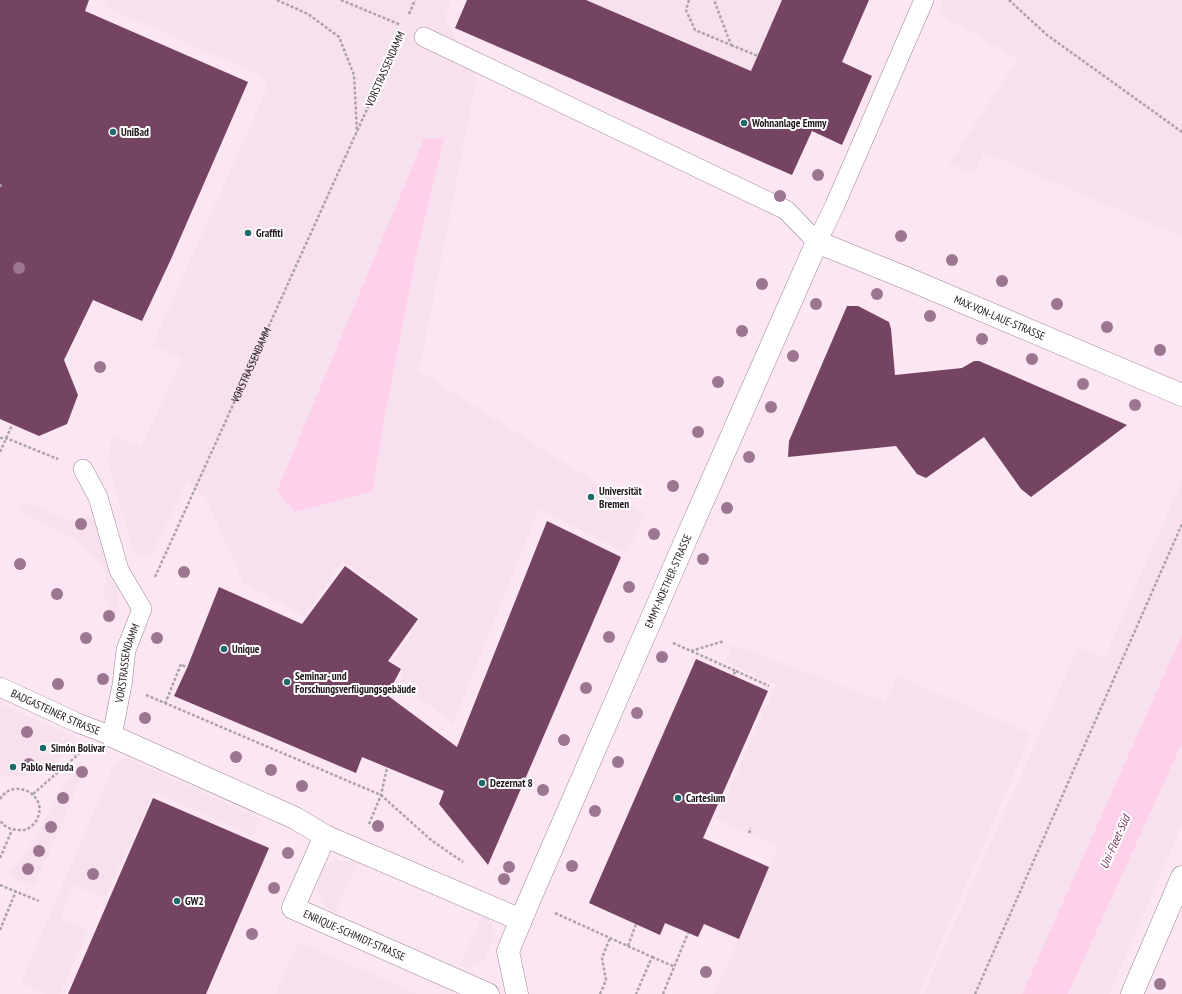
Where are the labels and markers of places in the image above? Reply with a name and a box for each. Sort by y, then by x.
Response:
place label: Wohnanlage Emmy [751,116,827,130]
marker: Wohnanlage Emmy [739,118,749,128]
place label: UniBad [121,125,149,139]
marker: UniBad [108,127,118,137]
place label: Graffiti [256,226,283,240]
marker: Graffiti [243,228,253,238]
place label: Universität Bremen [599,484,642,511]
marker: Universität Bremen [586,492,596,502]
place label: Unique [232,642,260,656]
marker: Unique [219,644,229,654]
place label: Seminar- und Forschungsverfügungsgebäude [295,669,416,696]
marker: Seminar- und Forschungsverfügungsgebäude [282,677,292,687]
place label: Simón Bolívar [51,741,106,755]
marker: Simón Bolívar [38,743,48,753]
place label: Pablo Neruda [21,760,74,774]
marker: Pablo Neruda [8,762,18,772]
place label: Dezernat 8 [490,776,533,790]
marker: Dezernat 8 [477,778,487,788]
place label: Cartesium [686,791,725,805]
marker: Cartesium [673,793,683,803]
place label: GW2 [185,894,204,908]
marker: GW2 [172,896,182,906]

